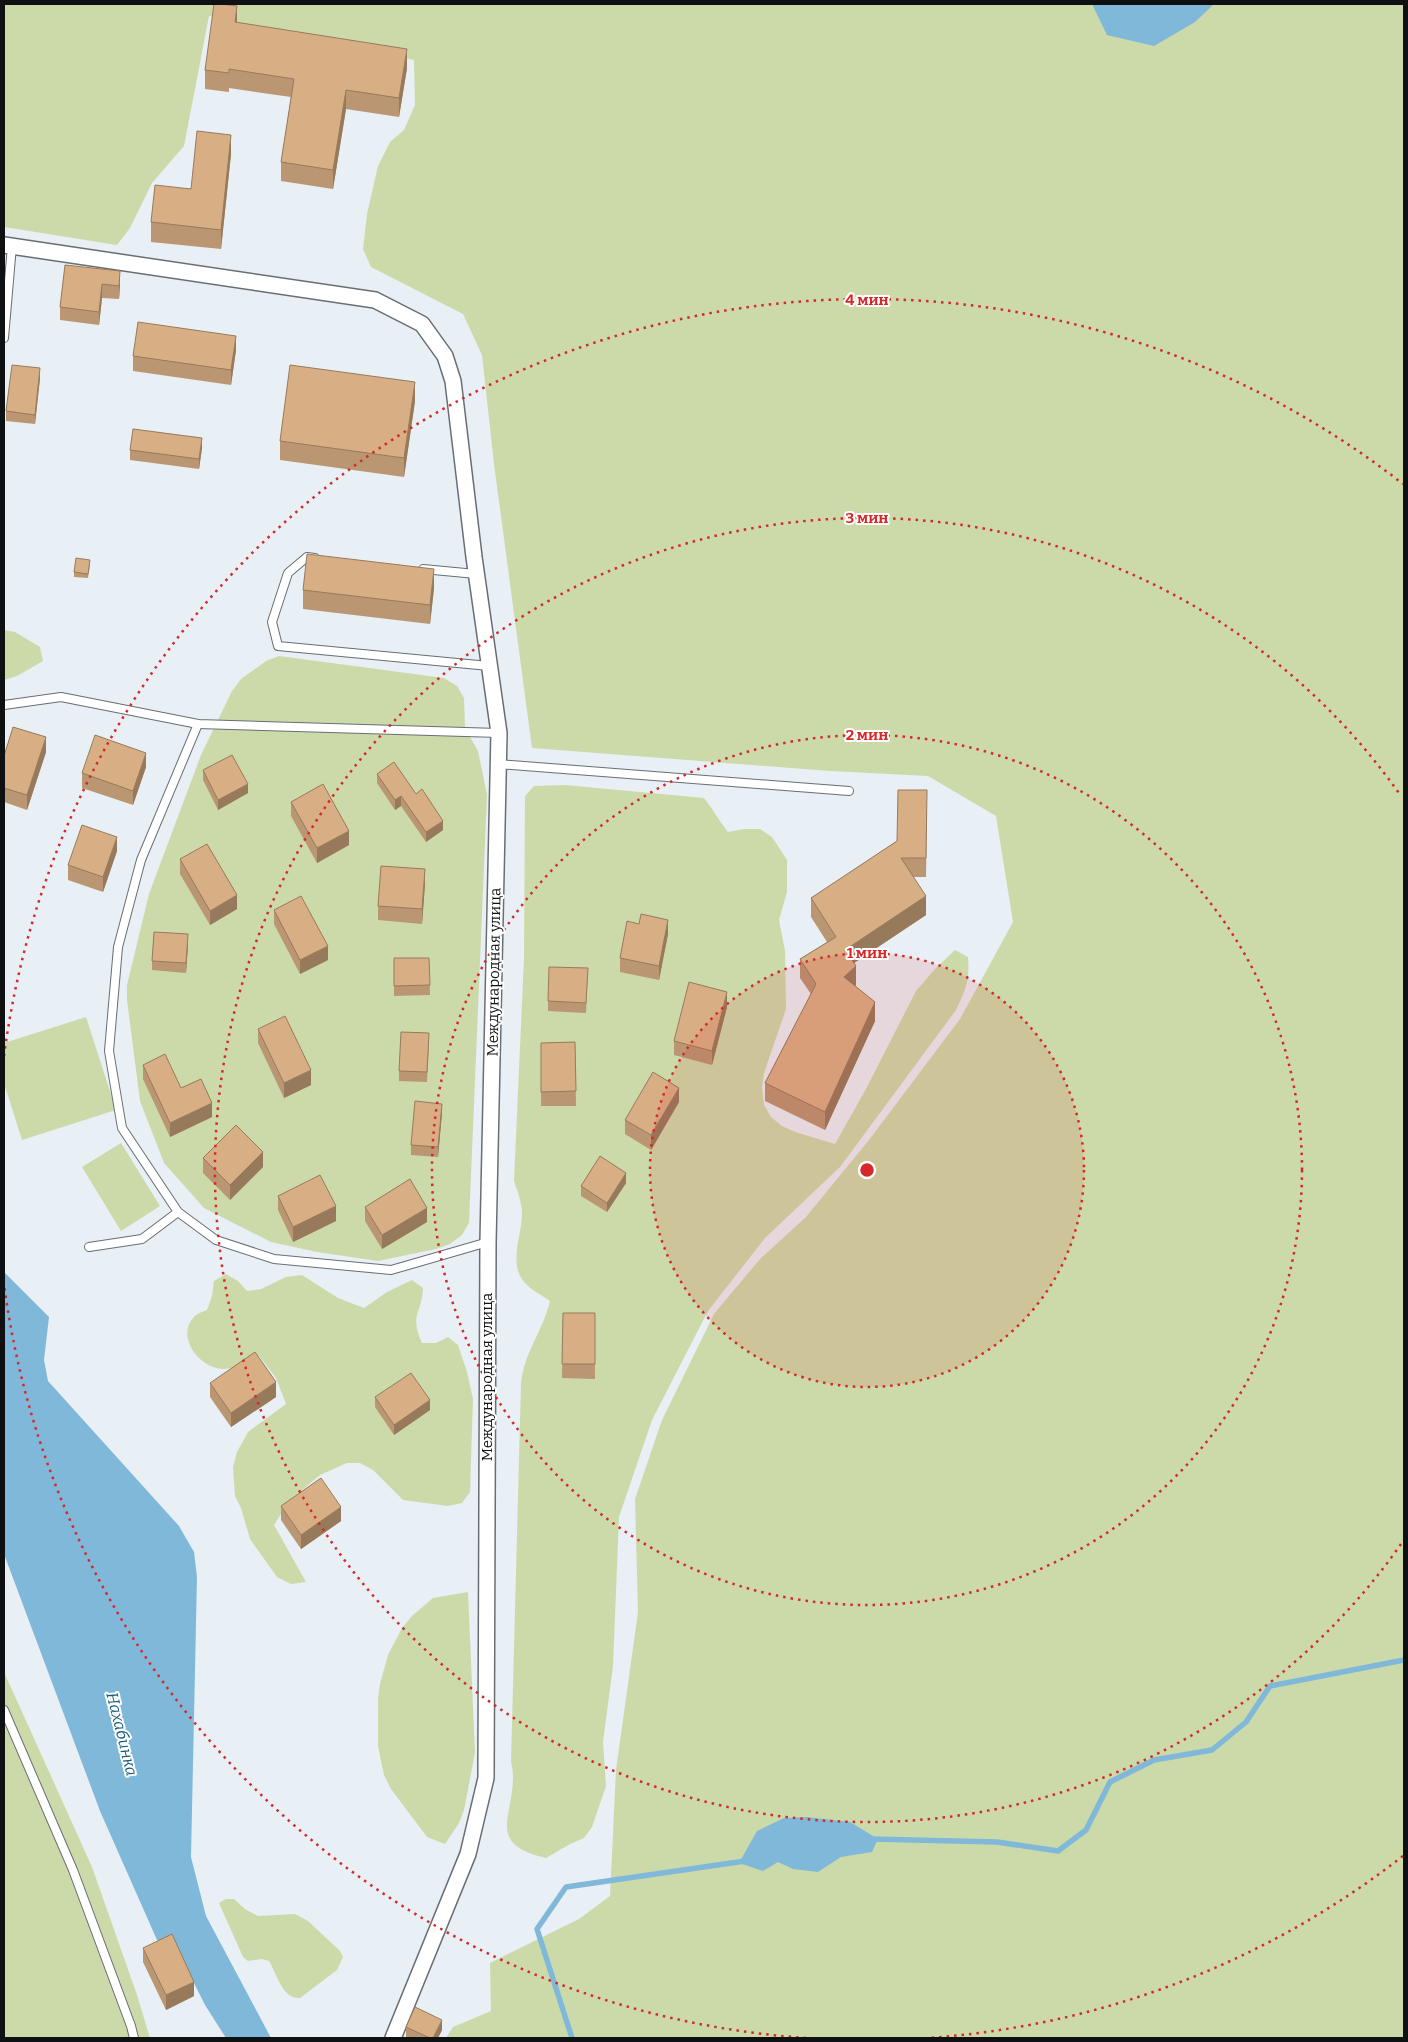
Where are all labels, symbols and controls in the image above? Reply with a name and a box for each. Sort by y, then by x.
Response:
text: 4 мин [845,291,889,309]
text: 3 мин [846,509,888,527]
text: 2 мин [846,726,888,744]
street label: Международная улица [484,888,504,1056]
text: 1 мин [847,944,887,962]
centre of rings [858,1161,876,1179]
street label: Международная улица [478,1293,496,1461]
water label: Нахабинка [102,1690,142,1778]

